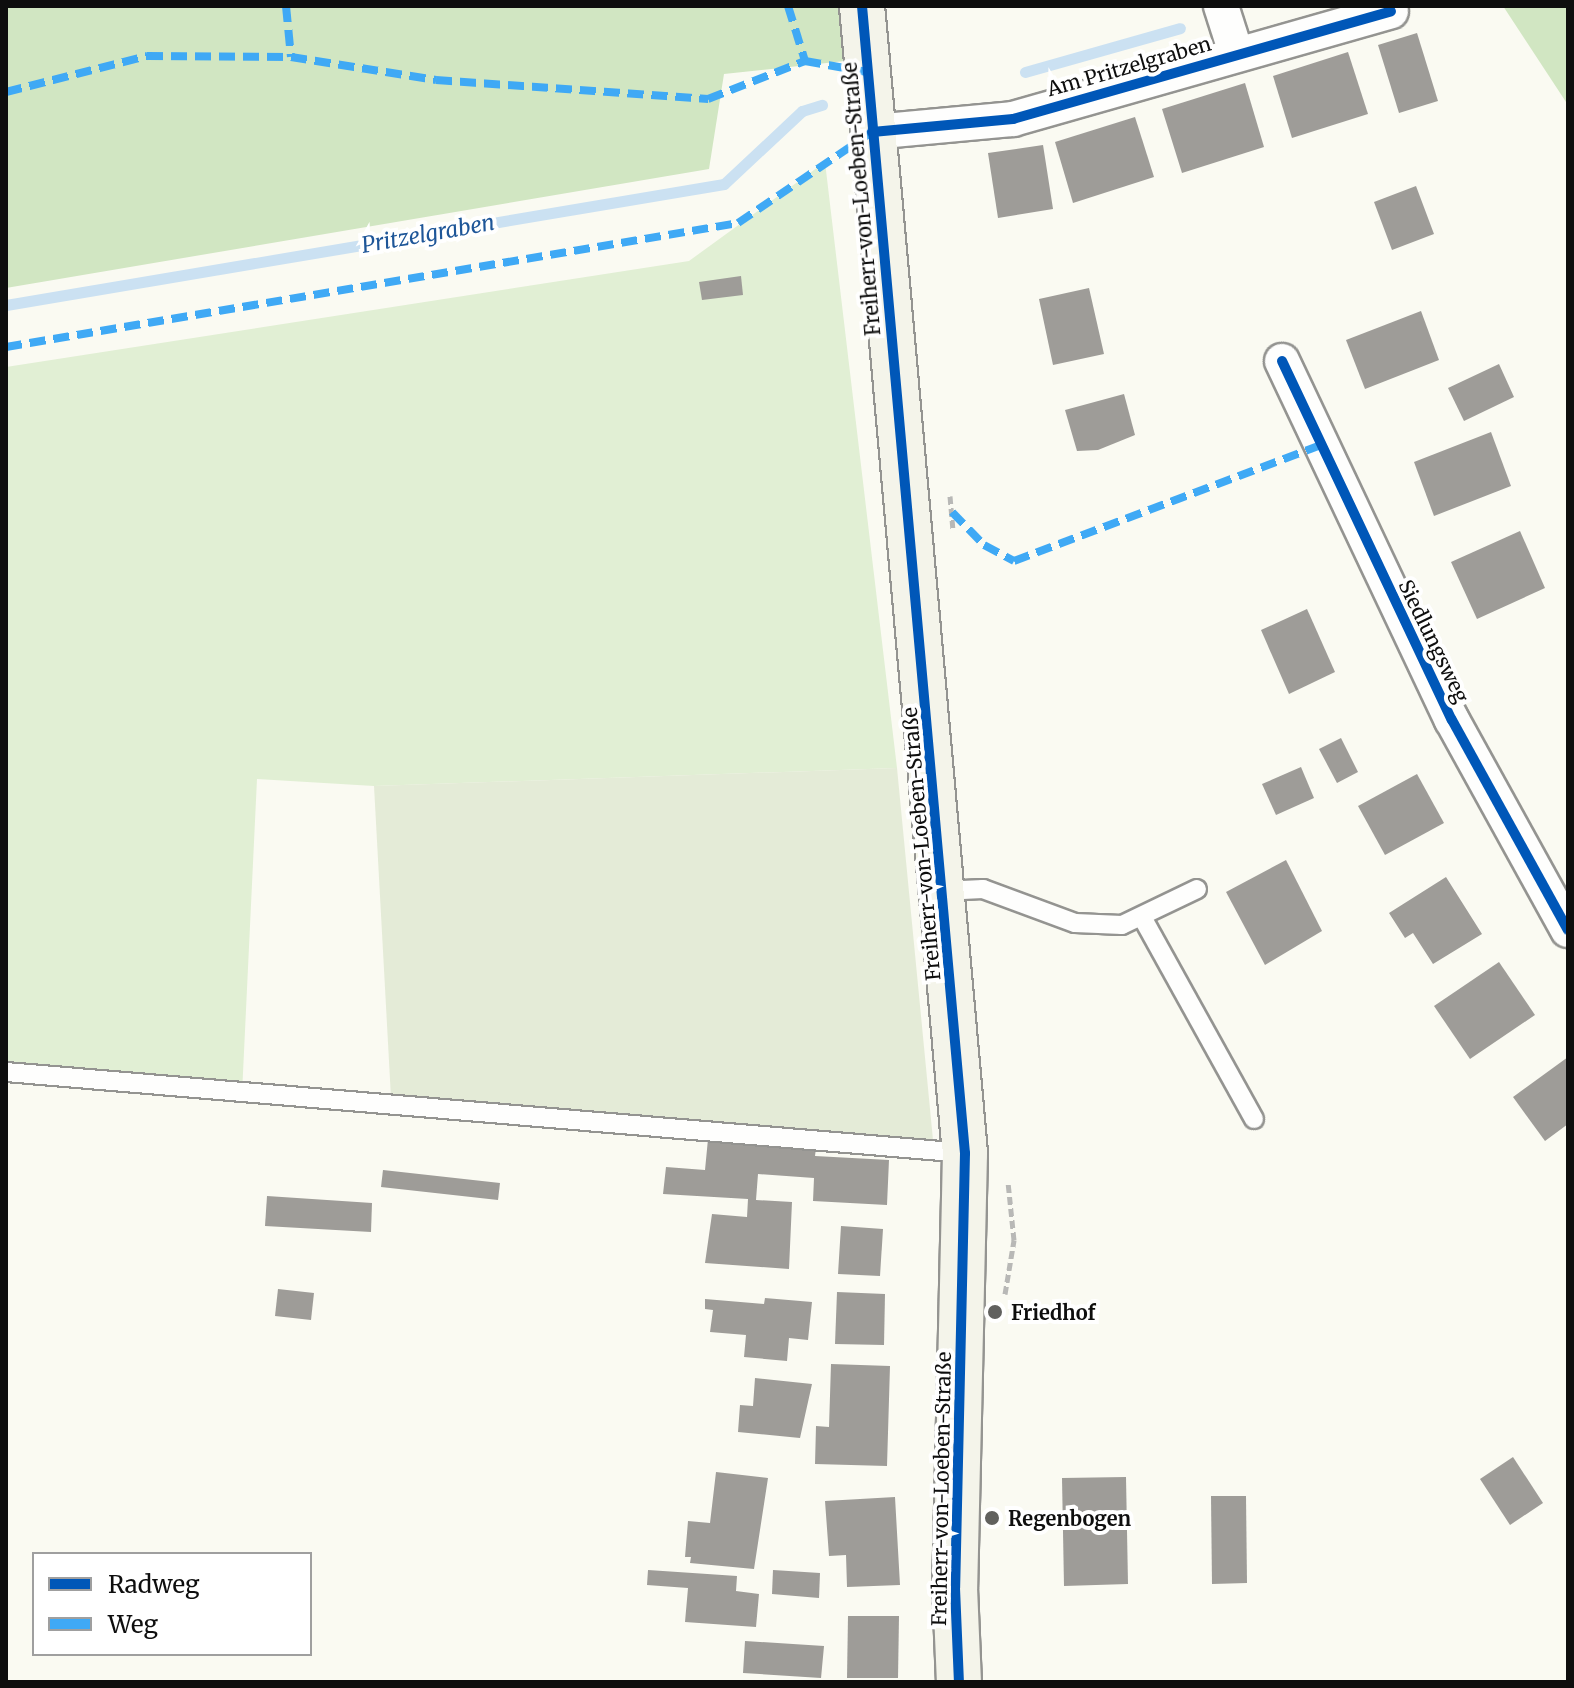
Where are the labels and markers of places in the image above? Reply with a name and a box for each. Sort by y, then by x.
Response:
place label: Friedhof [1011,1300,1095,1324]
marker: Friedhof [986,1303,1004,1321]
place label: Regenbogen [1008,1506,1131,1530]
marker: Regenbogen [983,1509,1001,1527]

